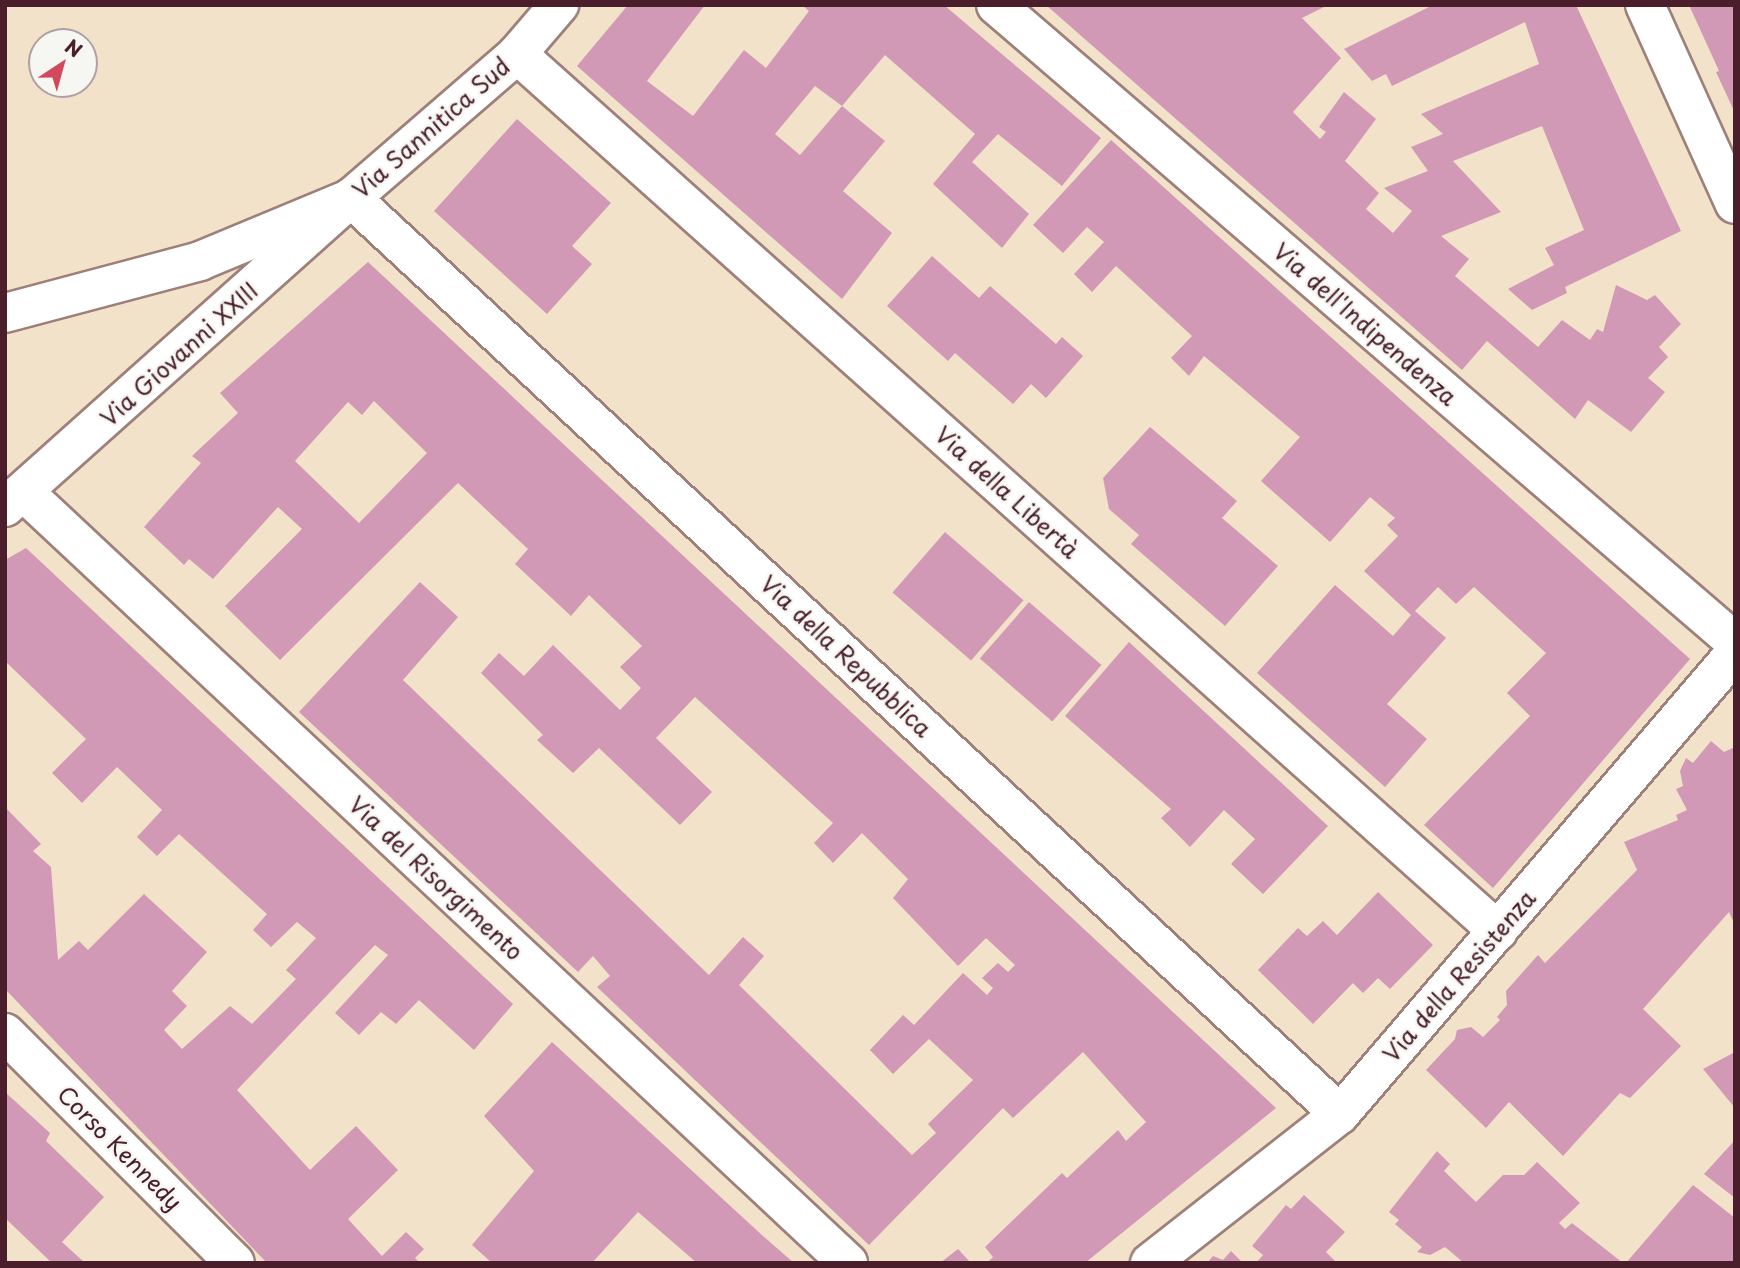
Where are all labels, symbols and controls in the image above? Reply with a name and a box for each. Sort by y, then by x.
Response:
north arrow [28,28,98,98]
text: N [60,32,88,63]
street label: Via Sannitica Sud [347,53,515,203]
street label: Via dell'Indipendenza [1268,237,1462,411]
street label: Via Giovanni XXIII [95,277,263,431]
street label: Via della Libertà [930,421,1084,563]
street label: Via della Repubblica [755,570,937,742]
street label: Via del Risorgimento [343,790,529,966]
street label: Via della Resistenza [1377,885,1541,1067]
street label: Corso Kennedy [52,1080,188,1216]

